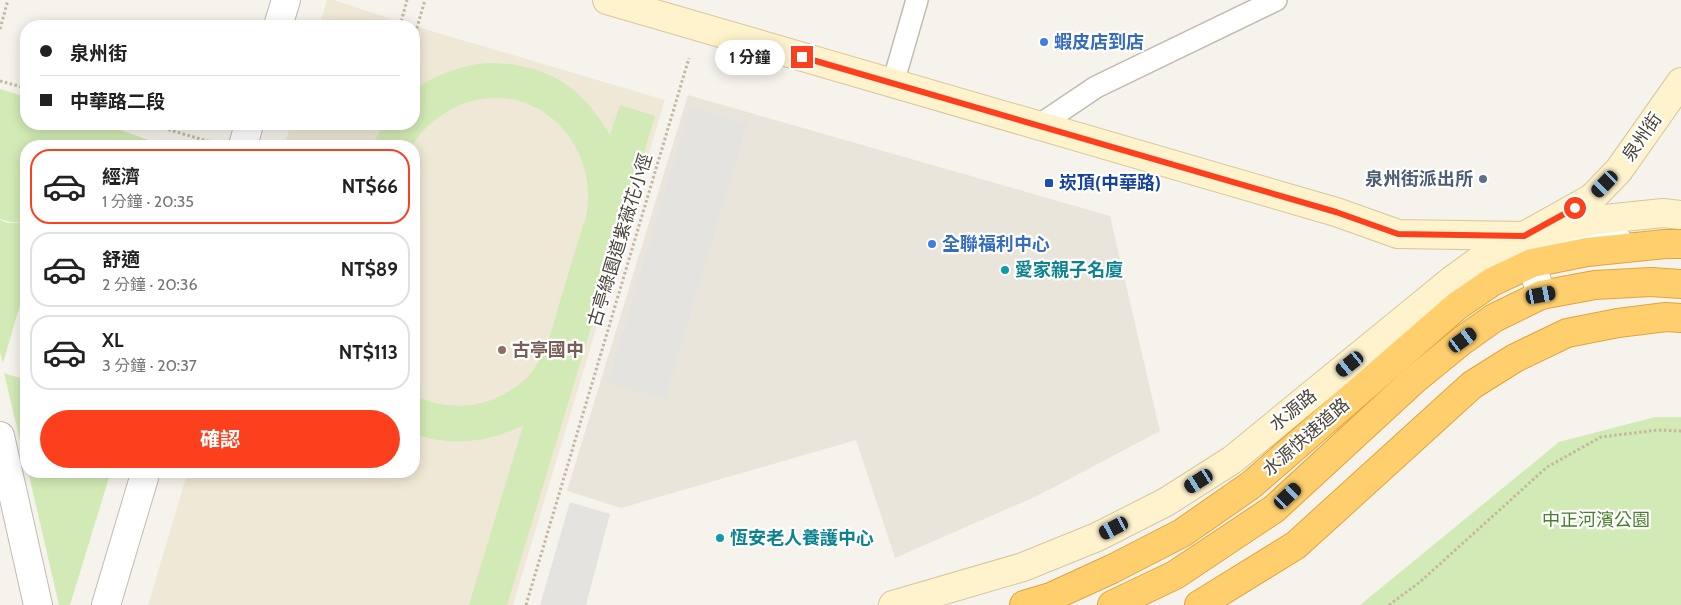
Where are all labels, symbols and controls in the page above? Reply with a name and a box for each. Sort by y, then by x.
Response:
place label: 蝦皮店到店 [1054,31,1144,53]
marker: 蝦皮店到店 [1038,36,1050,48]
callout: 1 分鐘 [714,40,784,74]
text: 泉州街 [70,42,127,65]
route end [791,46,813,68]
text: 1 分鐘 [729,48,771,67]
text: 中華路二段 [70,90,165,113]
street label: 泉州街 [1618,109,1666,165]
street label: 古亭綠園道紫薇花小徑 [583,151,657,329]
icon: car [42,164,87,209]
text: 經濟 [102,165,140,188]
place label: 泉州街派出所 [1365,168,1473,190]
car [1589,168,1620,200]
place label: 崁頂(中華路) [1059,172,1161,194]
marker: 泉州街派出所 [1477,173,1489,185]
text: NT$66 [342,175,398,198]
marker: 崁頂(中華路) [1043,177,1055,189]
text: 1 分鐘 · 20:35 [102,192,194,211]
route start [1564,197,1586,219]
place label: 全聯福利中心 [942,233,1050,255]
marker: 全聯福利中心 [926,238,938,250]
icon: car [42,247,87,292]
text: 舒適 [102,248,140,271]
text: NT$89 [341,258,398,281]
place label: 愛家親子名廈 [1015,259,1123,281]
marker: 愛家親子名廈 [999,264,1011,276]
text: 2 分鐘 · 20:36 [102,275,198,294]
car [1524,285,1557,305]
car [1446,325,1479,355]
text: XL [102,329,123,352]
icon: car [42,330,87,375]
place label: 古亭國中 [512,339,584,361]
text: NT$113 [339,341,398,364]
marker: 古亭國中 [496,344,508,356]
car [1333,349,1366,379]
text: 3 分鐘 · 20:37 [102,356,197,375]
street label: 水源路 [1265,384,1321,436]
street label: 水源快速道路 [1258,393,1354,481]
button: 確認 [40,410,400,468]
car [1182,467,1215,495]
car [1271,480,1304,512]
park label: 中正河濱公園 [1542,509,1650,531]
car [1097,515,1130,541]
place label: 恆安老人養護中心 [730,527,874,549]
marker: 恆安老人養護中心 [714,532,726,544]

